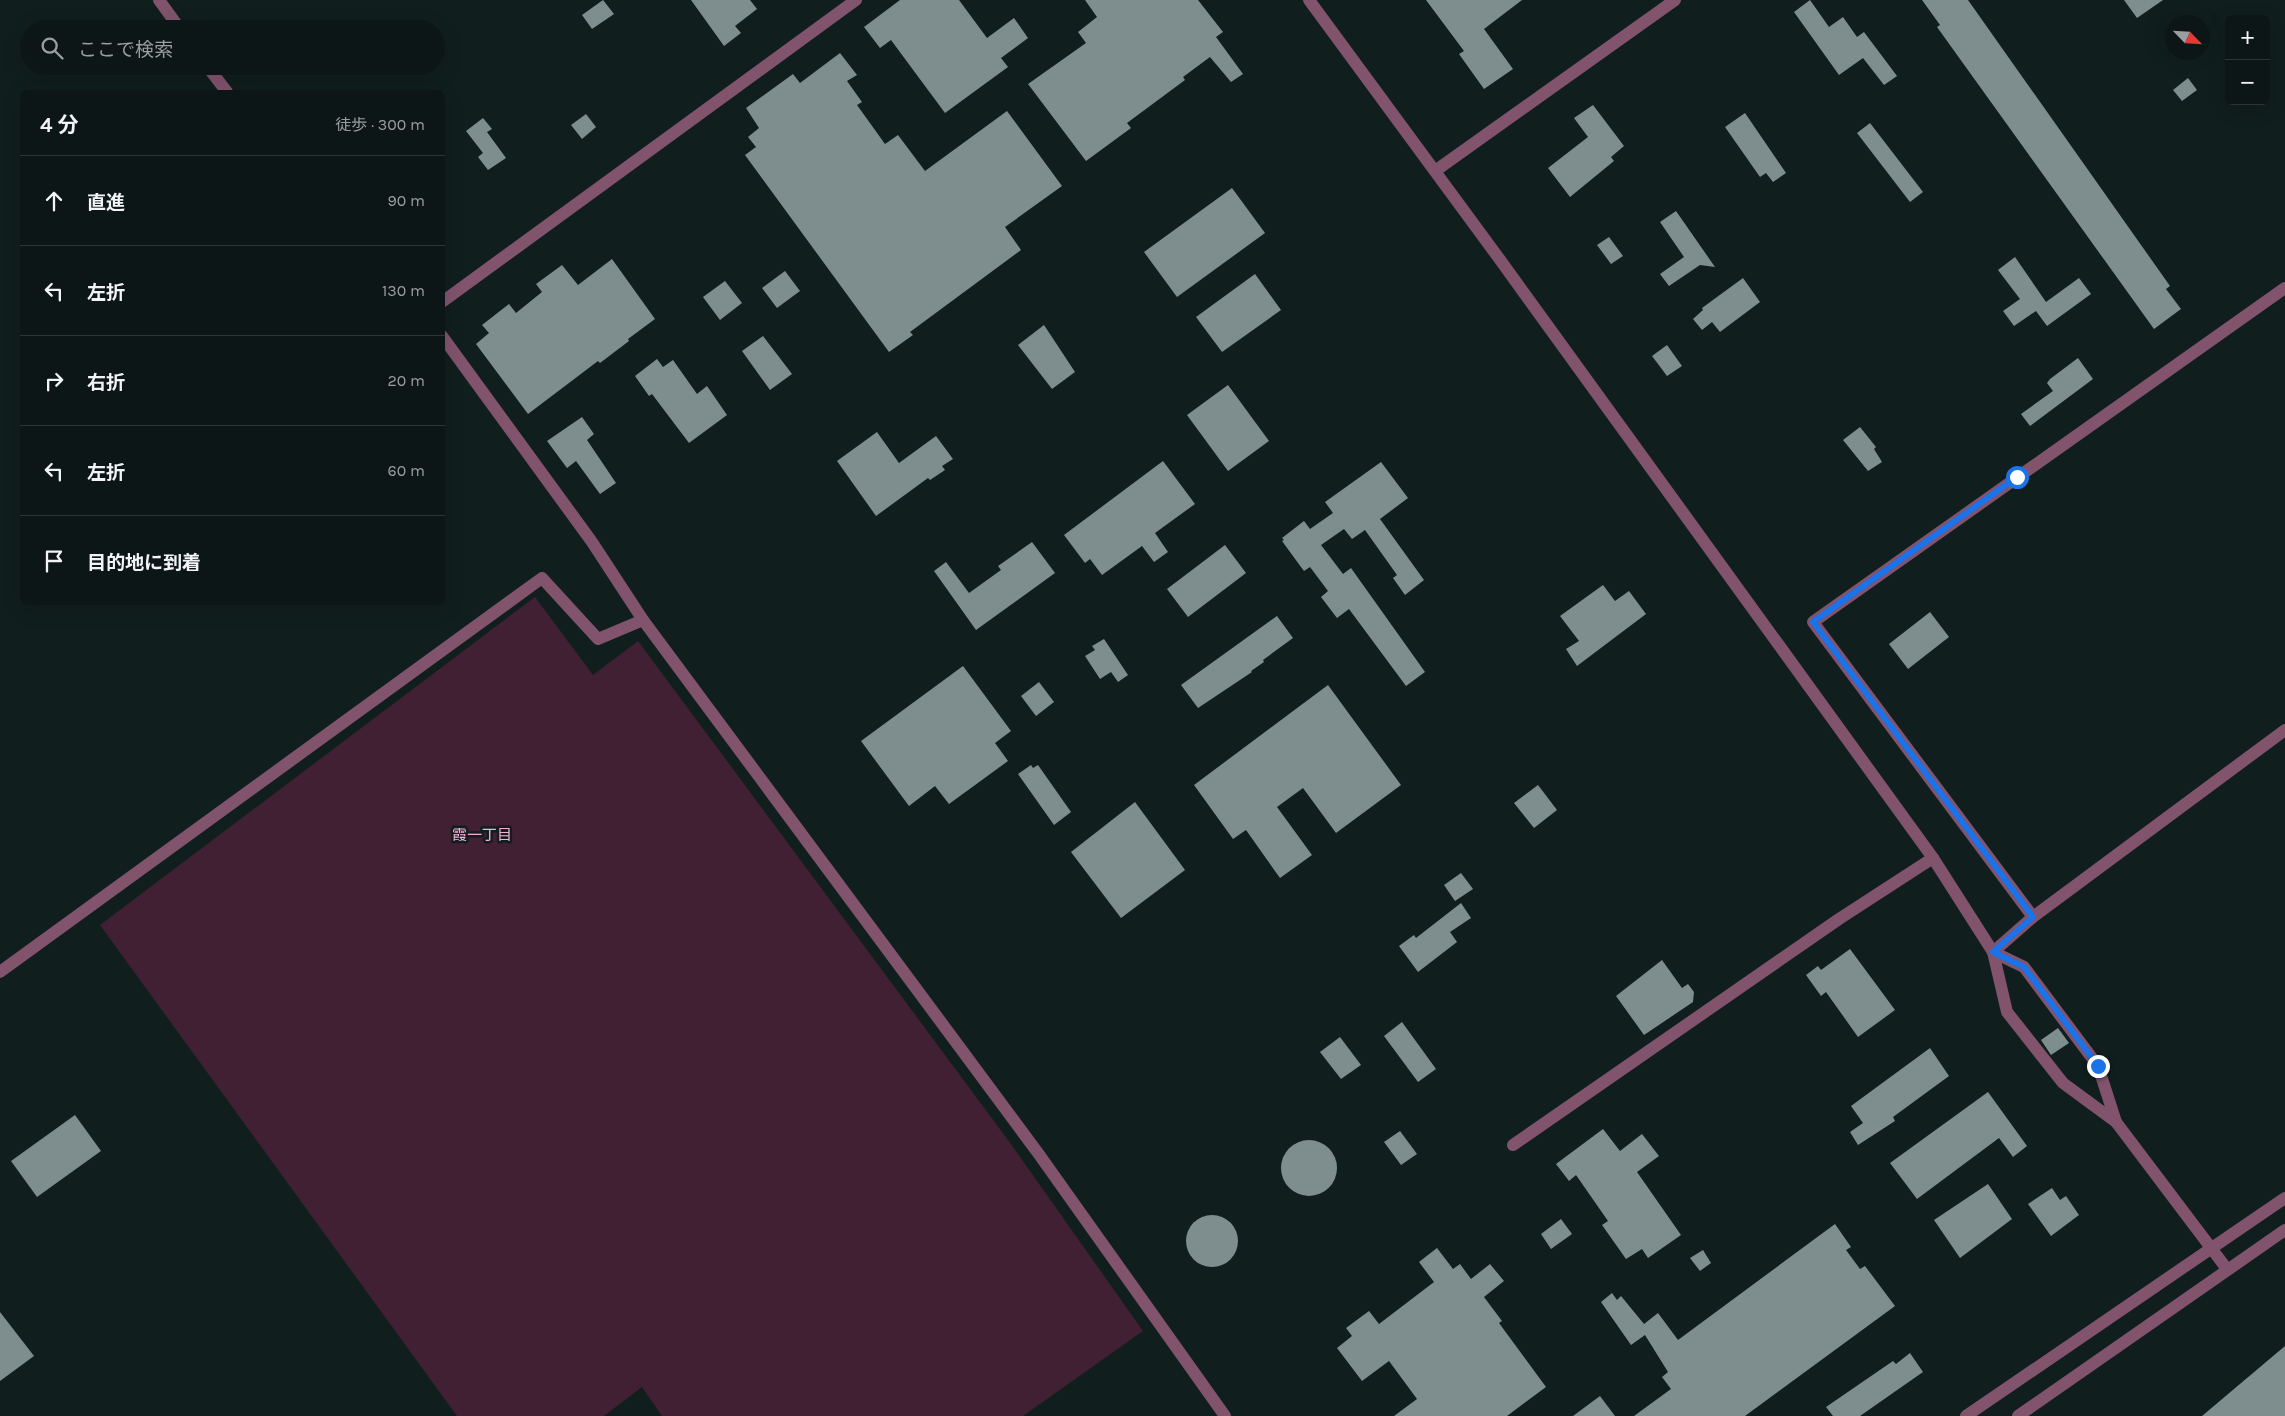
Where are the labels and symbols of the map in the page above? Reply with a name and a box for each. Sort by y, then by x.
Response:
north arrow [2165,15,2210,60]
route start [2006,466,2029,489]
district label: 霞一丁目 [452,826,512,844]
route end [2087,1055,2110,1078]

